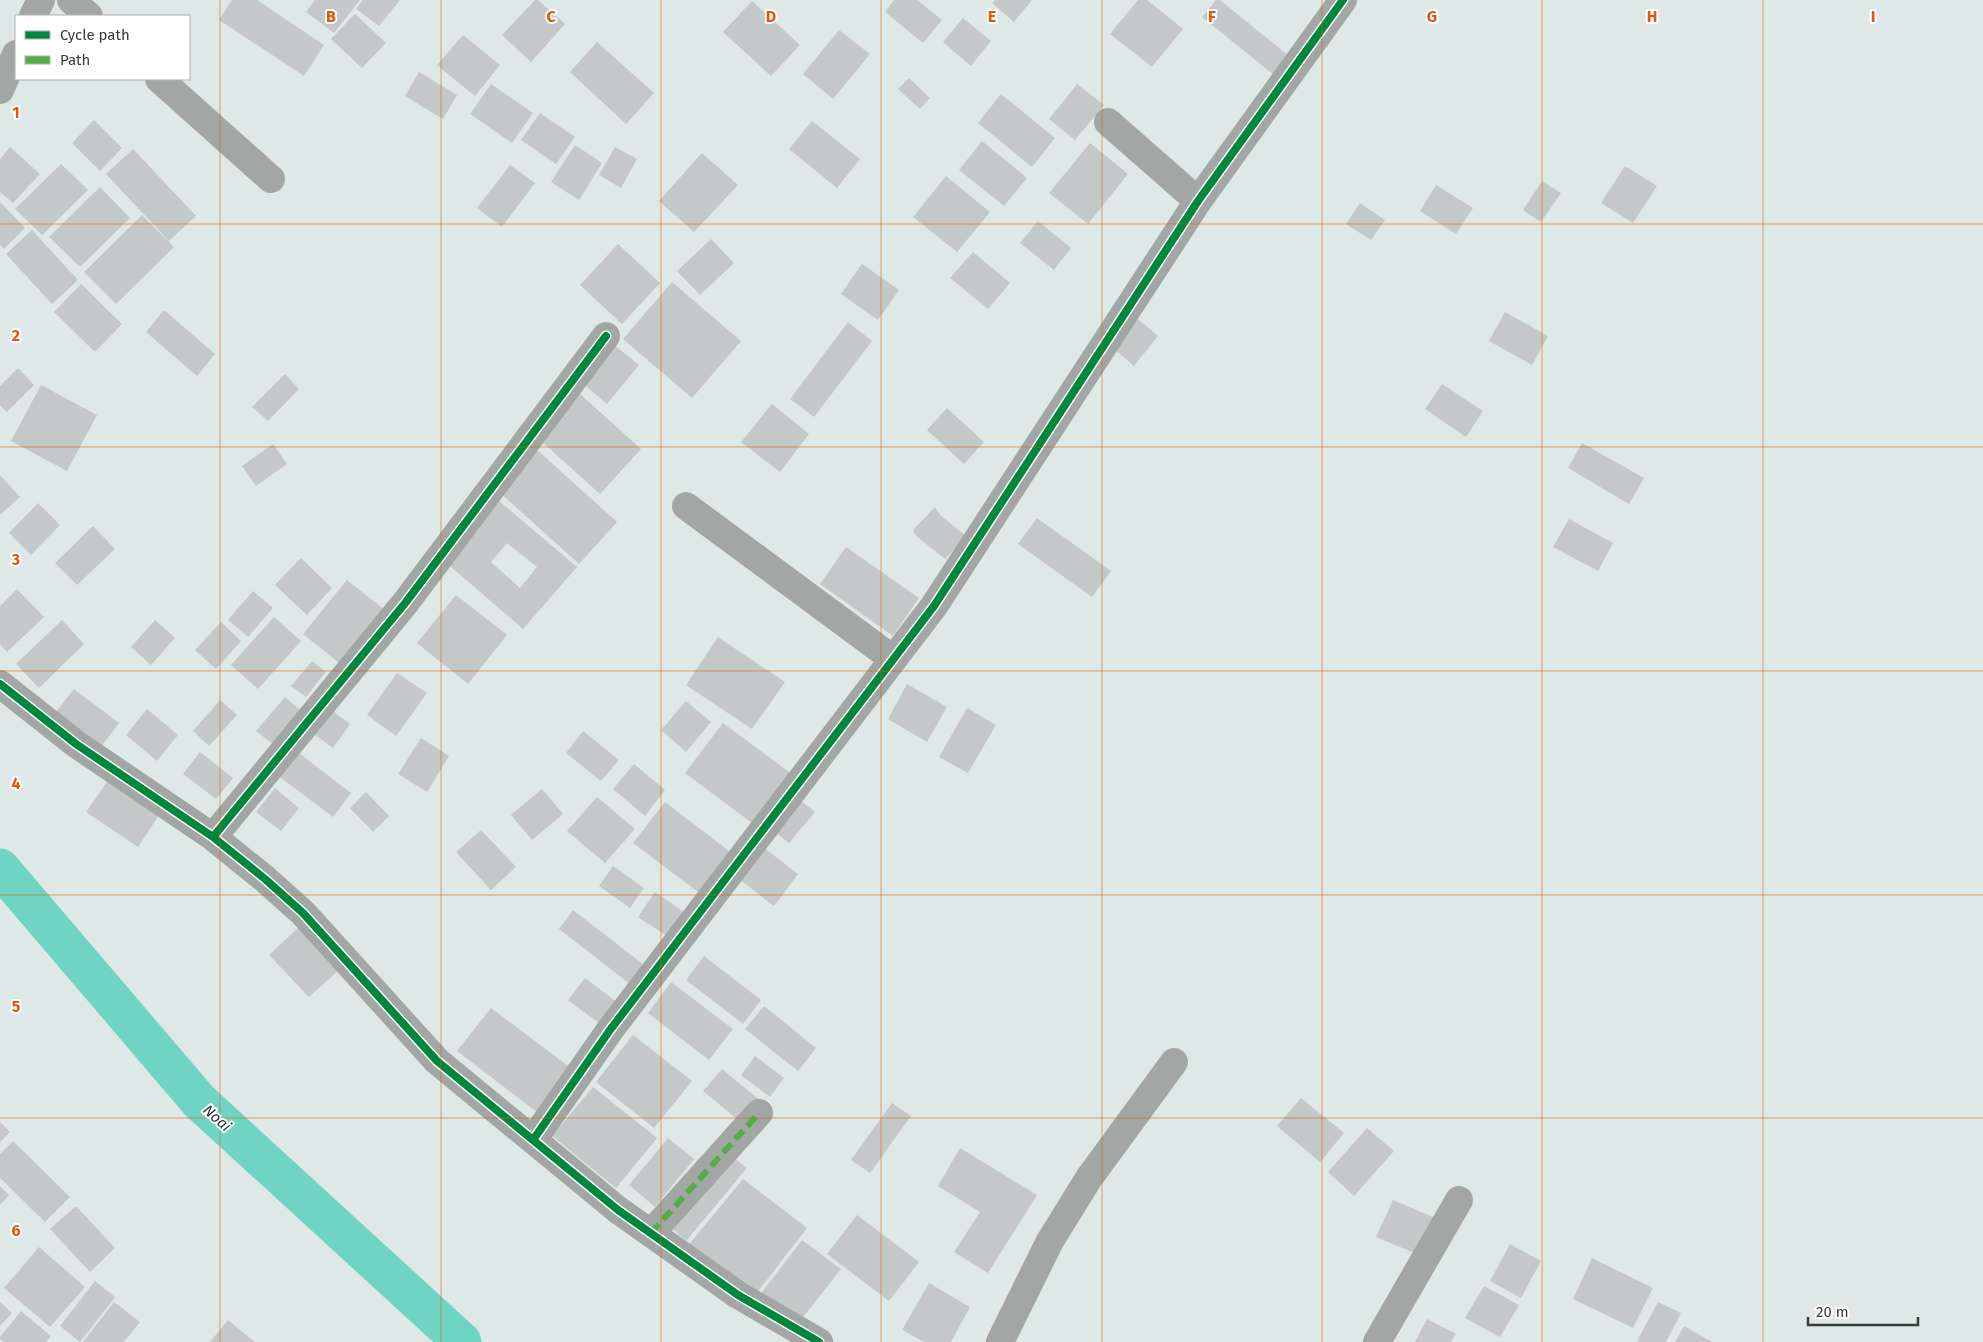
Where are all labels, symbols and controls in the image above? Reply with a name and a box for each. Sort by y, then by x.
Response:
text: B [326,7,336,26]
text: C [546,7,556,26]
text: D [766,7,776,26]
text: E [988,7,996,26]
text: F [1208,7,1216,26]
text: G [1427,7,1437,26]
text: H [1647,7,1657,26]
text: I [1871,7,1875,26]
legend [15,15,190,80]
text: Cycle path [60,26,130,44]
text: Path [60,51,90,69]
text: 1 [12,103,20,122]
text: 2 [12,326,20,345]
text: 3 [11,550,20,569]
text: 4 [11,774,21,793]
text: 5 [12,997,21,1016]
water label: Noai [199,1101,235,1135]
text: 6 [11,1221,21,1240]
scale bar [1808,1294,1918,1326]
text: 20 m [1816,1303,1849,1321]

